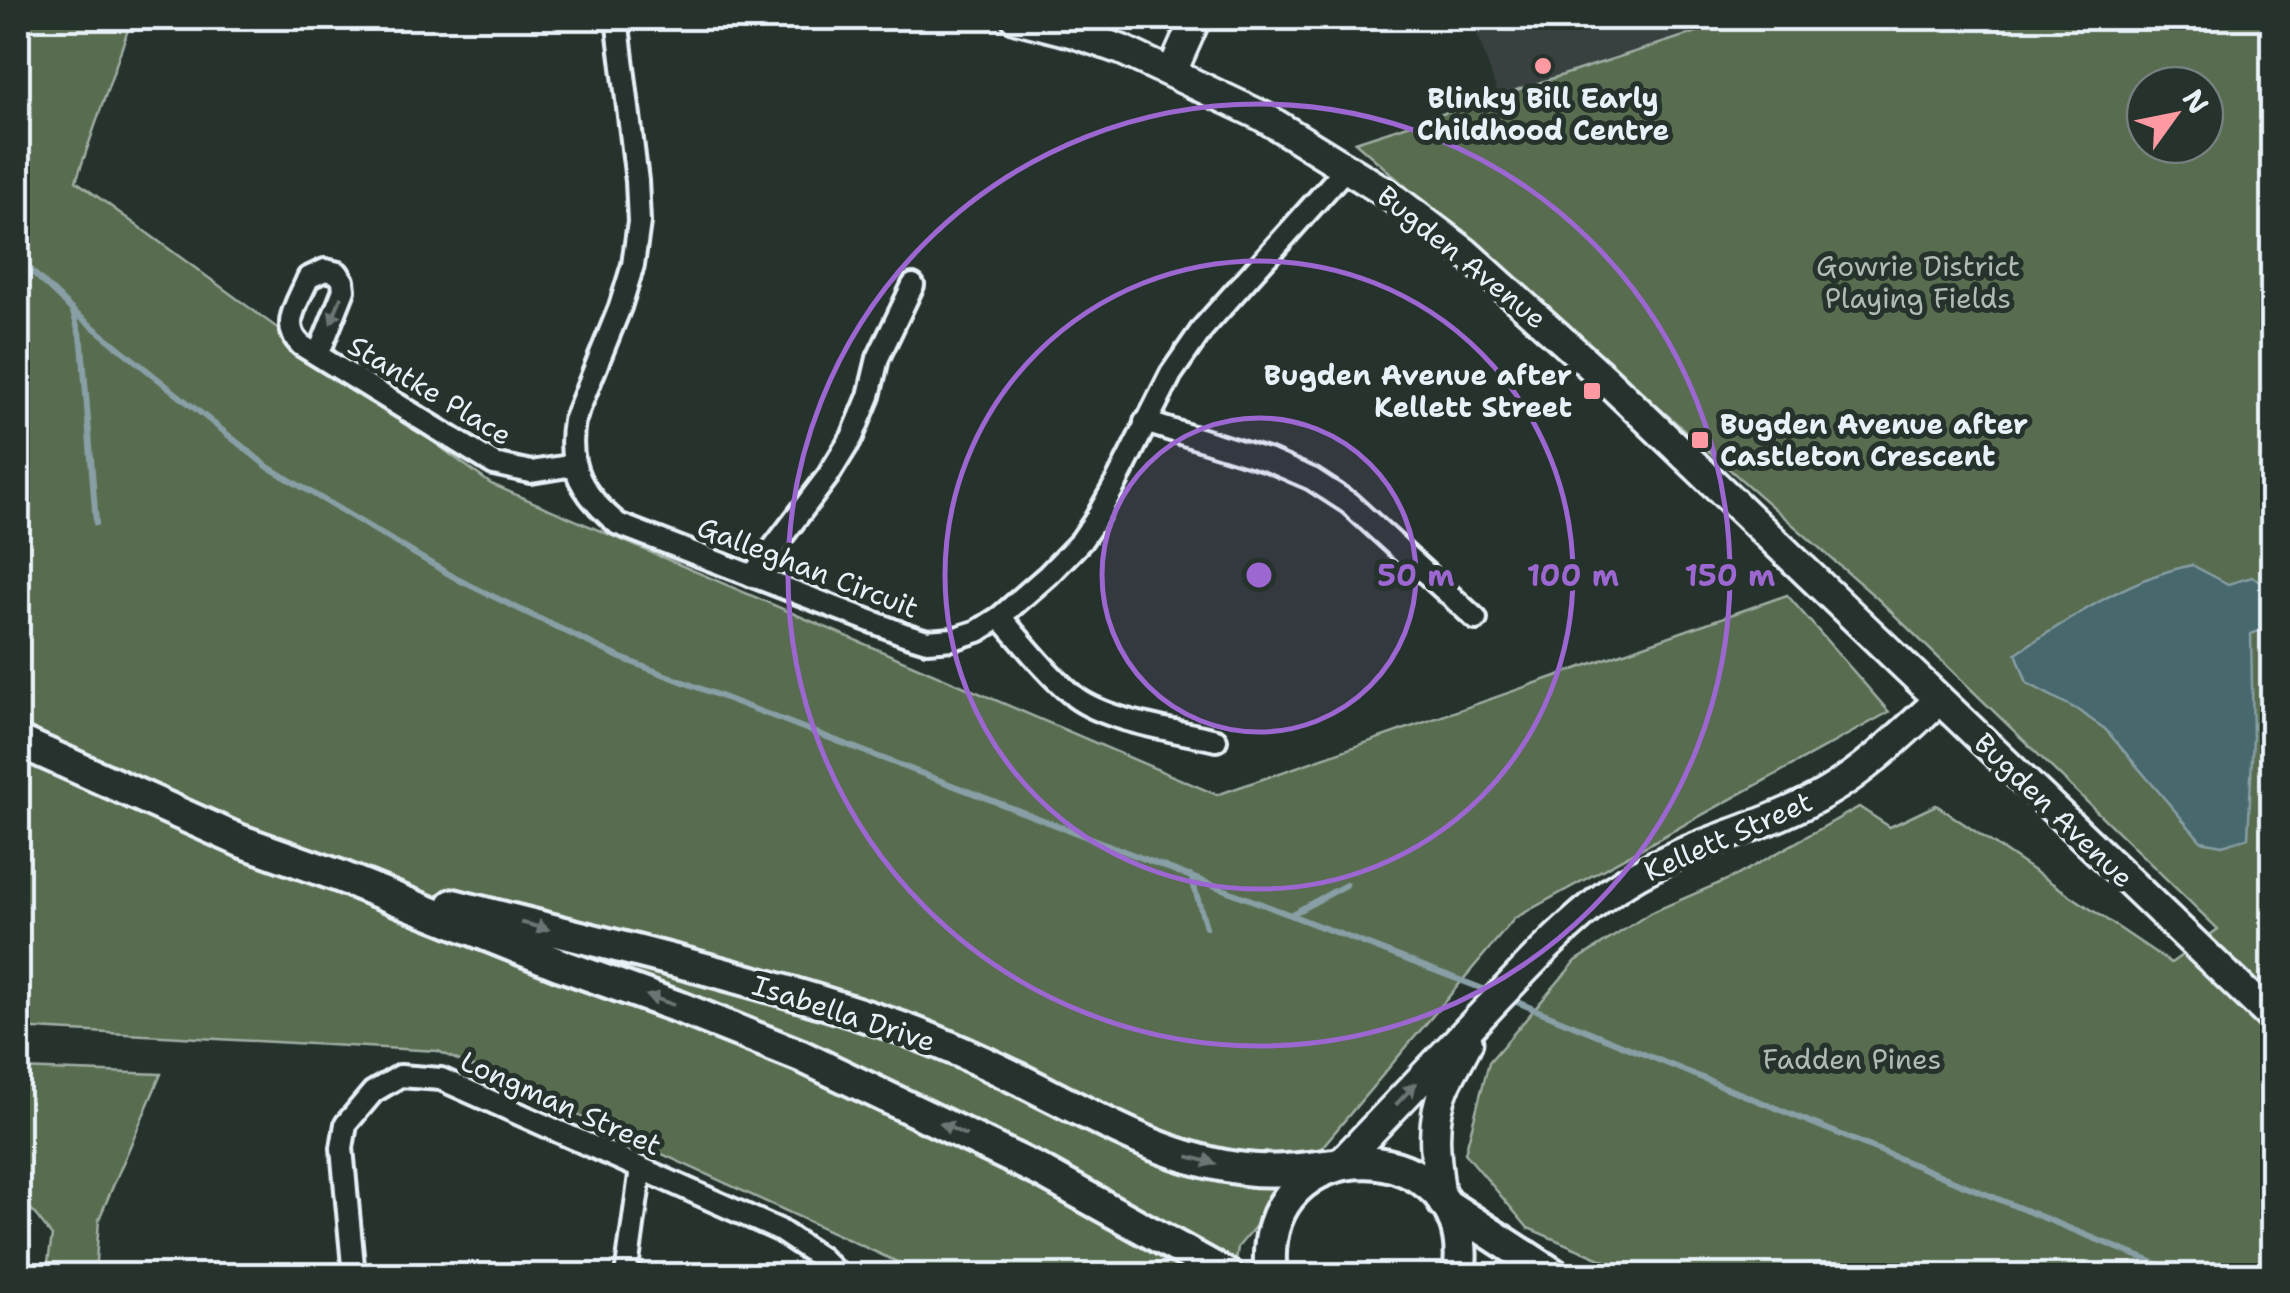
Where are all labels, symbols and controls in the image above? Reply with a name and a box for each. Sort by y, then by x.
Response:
marker: Blinky Bill Early Childhood Centre [1532,55,1554,77]
north arrow [2125,65,2225,165]
place label: Blinky Bill Early Childhood Centre [1417,79,1669,149]
text: N [2174,82,2218,121]
street label: Bugden Avenue [1369,177,1555,337]
park label: Gowrie District Playing Fields [1816,247,2020,317]
one-way arrow [327,295,343,325]
street label: Stantke Place [341,326,519,454]
place label: Bugden Avenue after Kellett Street [1264,356,1572,426]
marker: Bugden Avenue after Kellett Street [1581,380,1603,402]
place label: Bugden Avenue after Castleton Crescent [1720,405,2028,475]
marker: Bugden Avenue after Castleton Crescent [1689,429,1711,451]
street label: Galleghan Circuit [692,507,924,627]
text: 50 m [1377,555,1455,596]
text: 100 m [1527,555,1619,596]
text: 150 m [1685,555,1775,596]
centre of rings [1241,557,1277,593]
street label: Bugden Avenue [1966,724,2142,896]
street label: Kellett Street [1638,782,1818,890]
one-way arrow [520,918,551,934]
street label: Isabella Drive [748,966,940,1060]
one-way arrow [645,992,675,1007]
park label: Fadden Pines [1763,1040,1941,1078]
street label: Longman Street [455,1042,667,1164]
one-way arrow [1394,1082,1417,1106]
one-way arrow [938,1120,967,1137]
one-way arrow [1187,1153,1218,1169]

